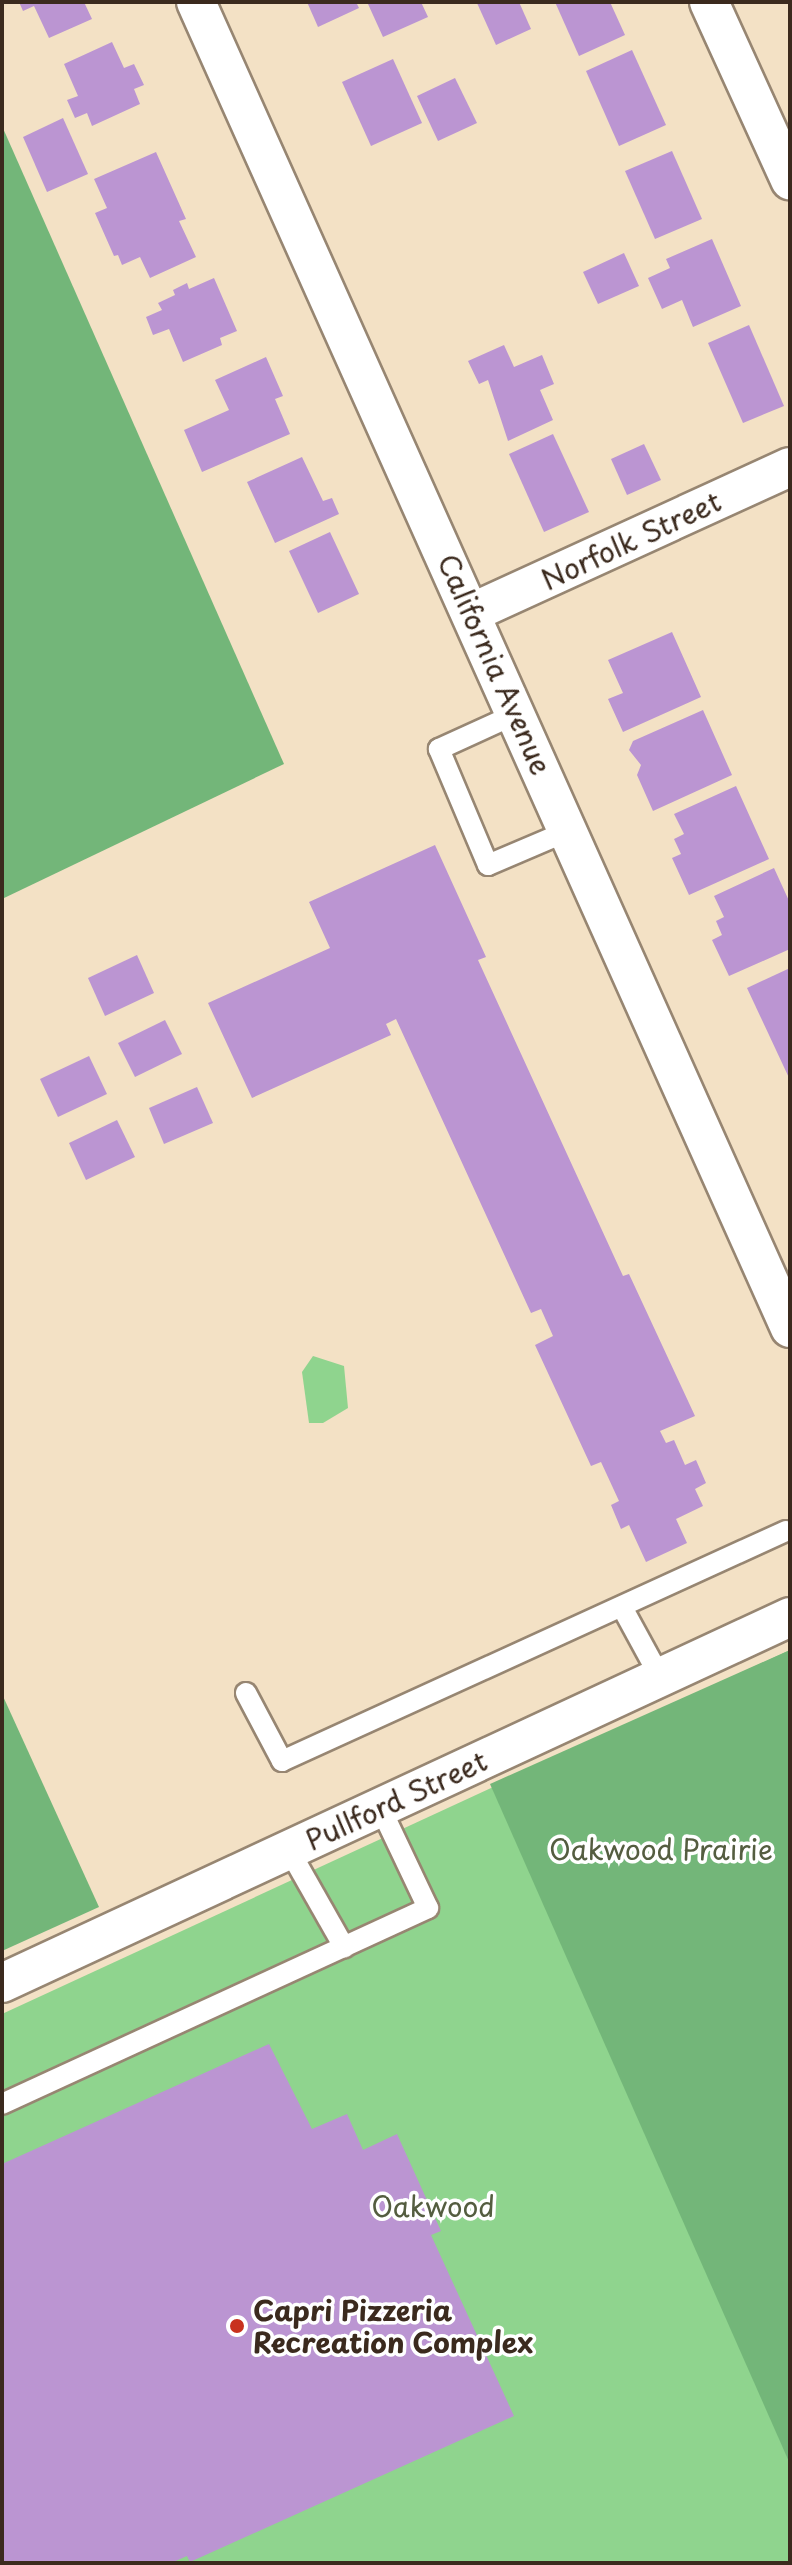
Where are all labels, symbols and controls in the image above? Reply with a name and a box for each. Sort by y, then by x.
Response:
street label: Norfolk Street [536,484,726,596]
street label: California Avenue [431,548,559,780]
street label: Pullford Street [300,1743,492,1857]
park label: Oakwood Prairie [549,1832,773,1866]
park label: Oakwood [371,2189,495,2223]
place label: Capri Pizzeria Recreation Complex [253,2293,534,2359]
marker: Capri Pizzeria Recreation Complex [228,2317,246,2335]

